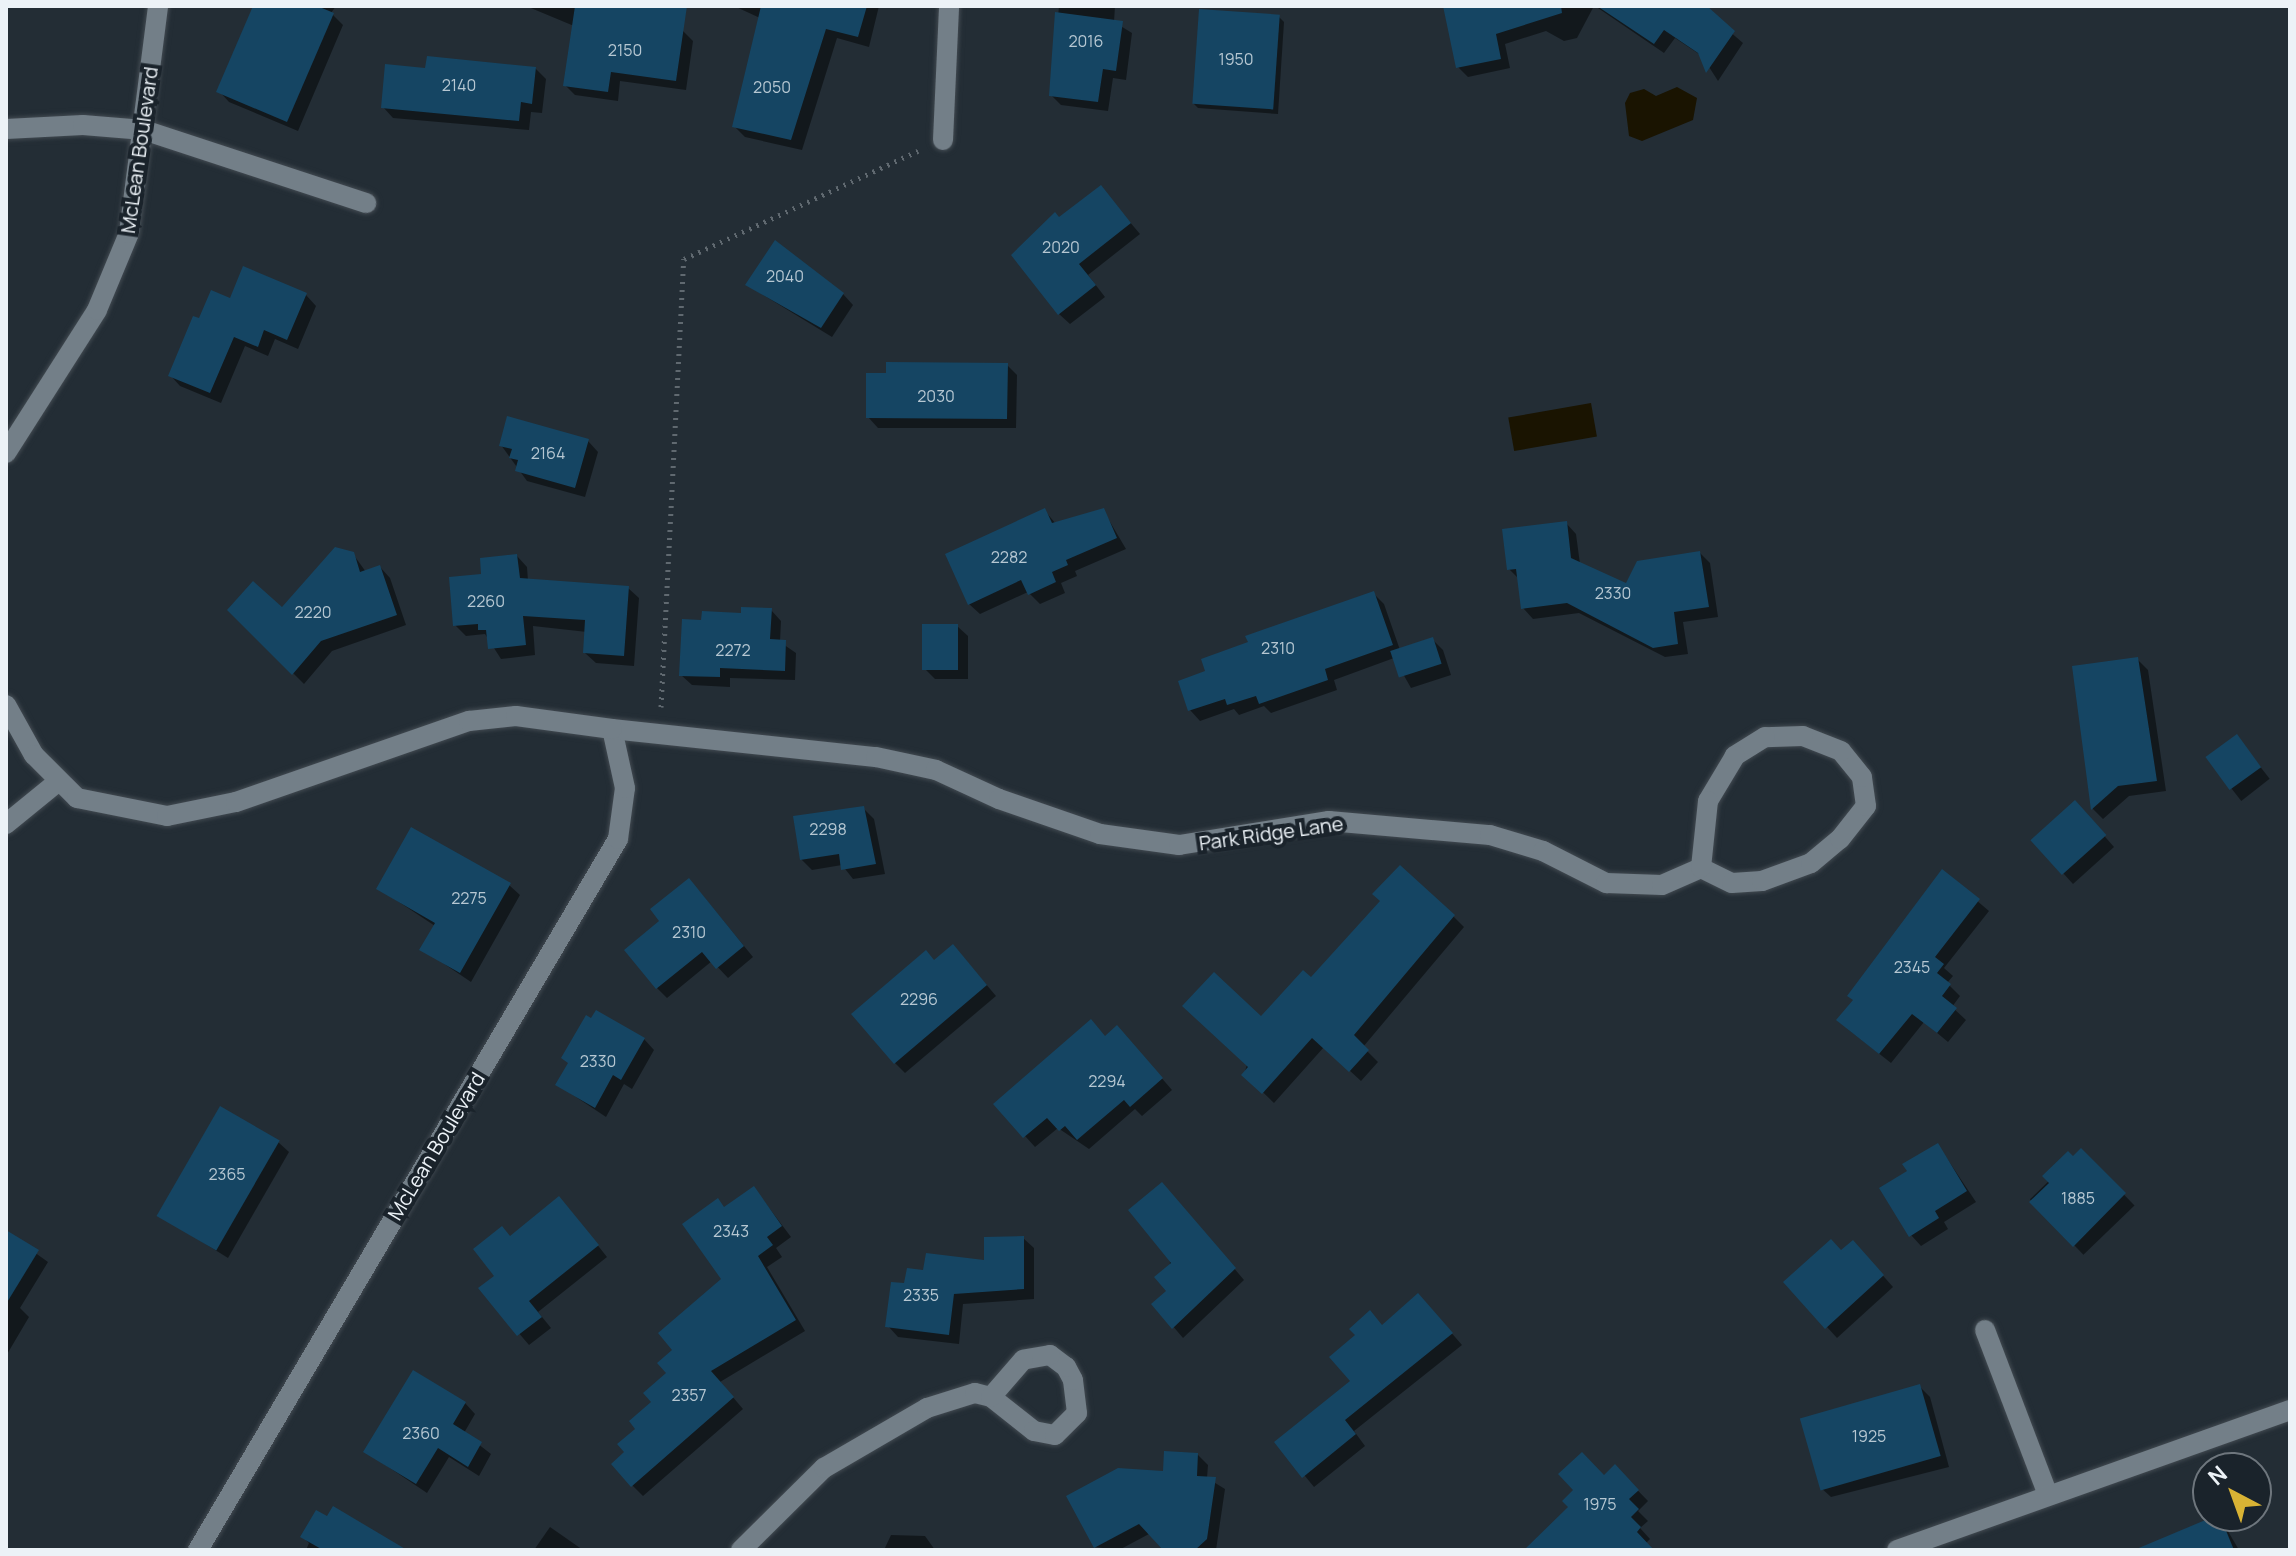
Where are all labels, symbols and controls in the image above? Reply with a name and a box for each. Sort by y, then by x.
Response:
house number: 2016 [1068,31,1104,51]
house number: 2150 [608,40,642,60]
house number: 1950 [1218,49,1254,69]
street label: McLean Boulevard [115,65,163,235]
house number: 2140 [442,75,476,95]
house number: 2050 [753,77,791,97]
house number: 2020 [1042,237,1080,257]
house number: 2040 [766,266,804,286]
house number: 2030 [917,386,955,406]
house number: 2164 [531,443,565,463]
house number: 2282 [991,547,1027,567]
house number: 2330 [1595,583,1631,603]
house number: 2260 [467,591,505,611]
house number: 2220 [294,602,332,622]
house number: 2310 [1261,638,1295,658]
house number: 2272 [715,640,751,660]
street label: Park Ridge Lane [1197,811,1345,855]
house number: 2298 [809,819,847,839]
house number: 2275 [451,888,487,908]
house number: 2310 [672,922,706,942]
house number: 2345 [1894,957,1930,977]
house number: 2296 [900,989,938,1009]
house number: 2330 [580,1051,616,1071]
street label: McLean Boulevard [382,1068,490,1224]
house number: 2294 [1088,1071,1126,1091]
house number: 2365 [208,1164,246,1184]
house number: 1885 [2061,1188,2095,1208]
house number: 2343 [713,1221,749,1241]
house number: 2335 [903,1285,939,1305]
house number: 2357 [671,1385,707,1405]
house number: 2360 [402,1423,440,1443]
house number: 1925 [1852,1426,1886,1446]
north arrow [2192,1452,2272,1532]
text: N [2202,1459,2233,1492]
house number: 1975 [1583,1494,1617,1514]

